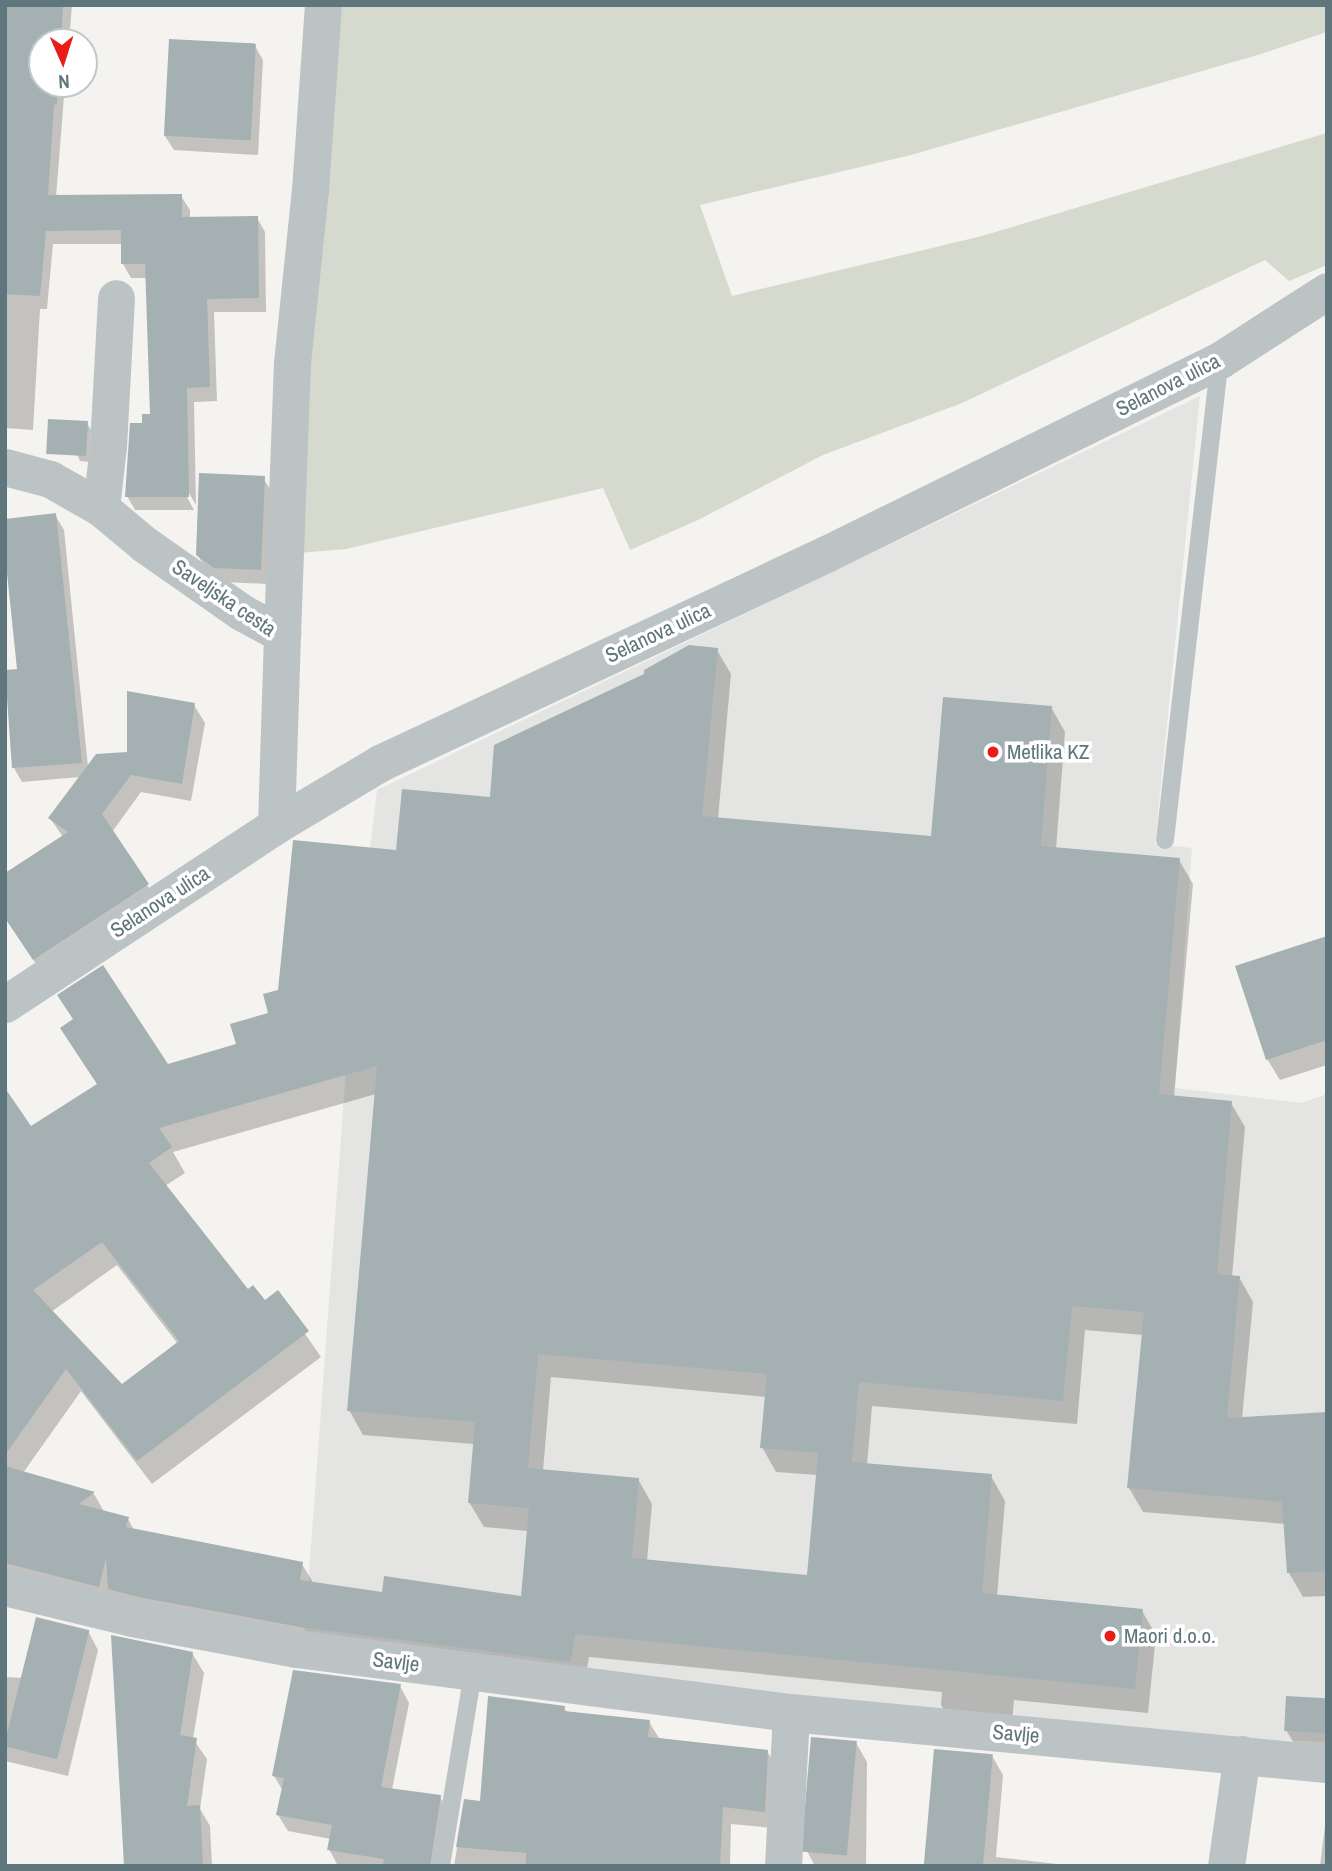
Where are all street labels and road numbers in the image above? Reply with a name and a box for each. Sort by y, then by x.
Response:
street label: Selanova ulica [1112,348,1224,422]
street label: Saveljska cesta [167,554,281,642]
street label: Selanova ulica [601,598,715,668]
street label: Selanova ulica [106,861,214,943]
street label: Savlje [371,1647,421,1677]
street label: Savlje [992,1719,1040,1749]

